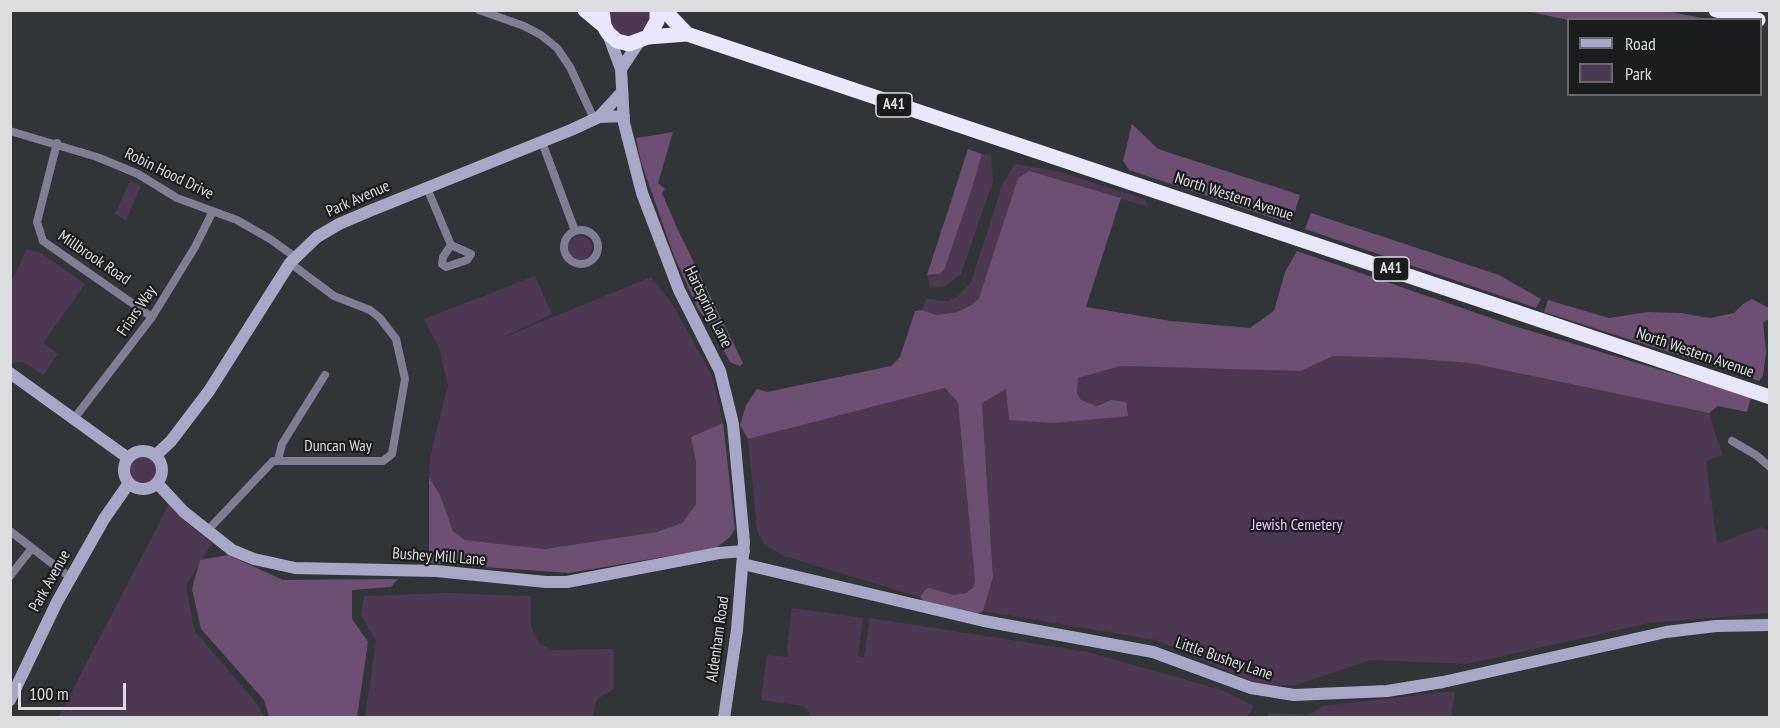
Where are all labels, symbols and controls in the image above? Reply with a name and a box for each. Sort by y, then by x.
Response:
legend [1567,18,1762,96]
text: Road [1625,32,1656,55]
text: Park [1625,62,1652,85]
road number: A41 [876,93,912,117]
street label: Robin Hood Drive [121,144,217,204]
street label: North Western Avenue [1172,169,1296,225]
street label: Park Avenue [323,176,393,222]
street label: Millbrook Road [54,227,134,289]
road number: A41 [1373,257,1409,281]
street label: Hartspring Lane [680,263,736,351]
street label: Friars Way [113,282,161,340]
street label: North Western Avenue [1634,324,1756,382]
street label: Duncan Way [304,436,372,456]
park label: Jewish Cemetery [1252,515,1342,535]
street label: Bushey Mill Lane [392,544,486,570]
street label: Park Avenue [25,547,75,615]
street label: Aldenham Road [702,595,734,683]
street label: Little Bushey Lane [1173,633,1275,685]
scale bar [21,671,129,709]
text: 100 m [29,682,69,705]

